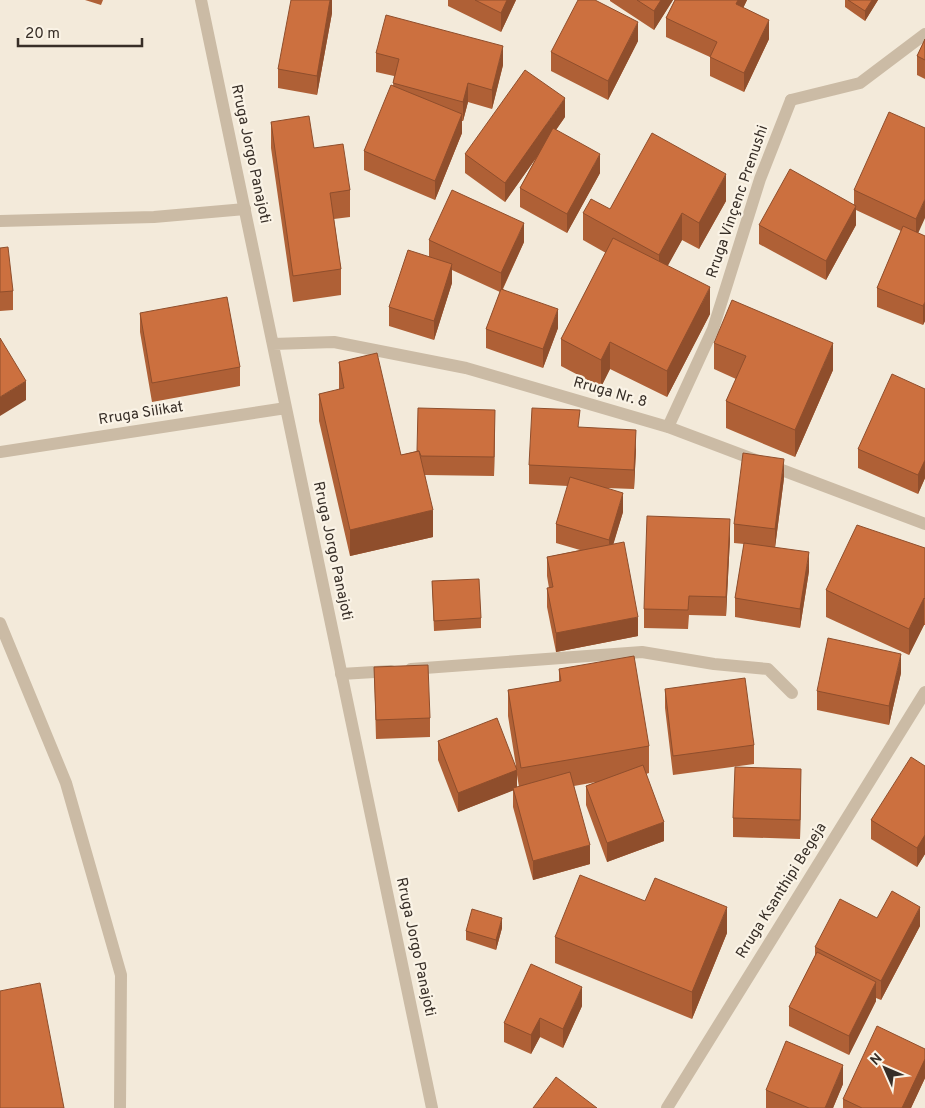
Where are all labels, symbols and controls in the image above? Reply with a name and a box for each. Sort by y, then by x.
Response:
scale bar [18,15,141,47]
text: 20 m [25,25,60,44]
street label: Rruga Jorgo Panajoti [226,83,274,225]
street label: Rruga Vinçenc Prenushi [703,123,773,281]
street label: Rruga Nr. 8 [571,373,649,413]
street label: Rruga Silikat [97,398,185,430]
street label: Rruga Jorgo Panajoti [308,480,356,622]
street label: Rruga Ksanthipi Begeja [732,819,832,963]
street label: Rruga Jorgo Panajoti [391,876,439,1018]
north arrow [860,1043,910,1093]
text: N [867,1050,886,1069]

